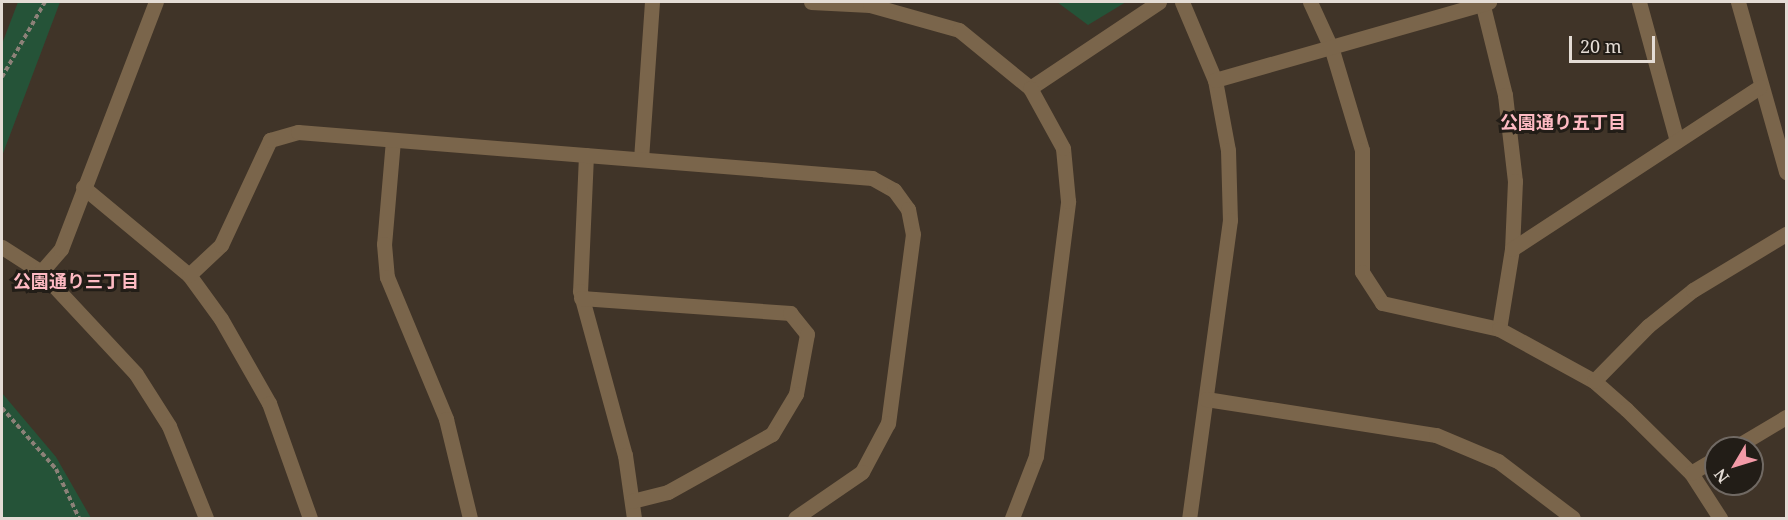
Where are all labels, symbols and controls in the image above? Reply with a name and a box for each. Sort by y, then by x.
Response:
scale bar [1572,24,1658,62]
text: 20 m [1580,34,1622,58]
district label: 公園通り五丁目 [1500,111,1626,133]
district label: 公園通り三丁目 [13,270,139,292]
north arrow [1704,436,1764,496]
text: N [1709,464,1734,488]

